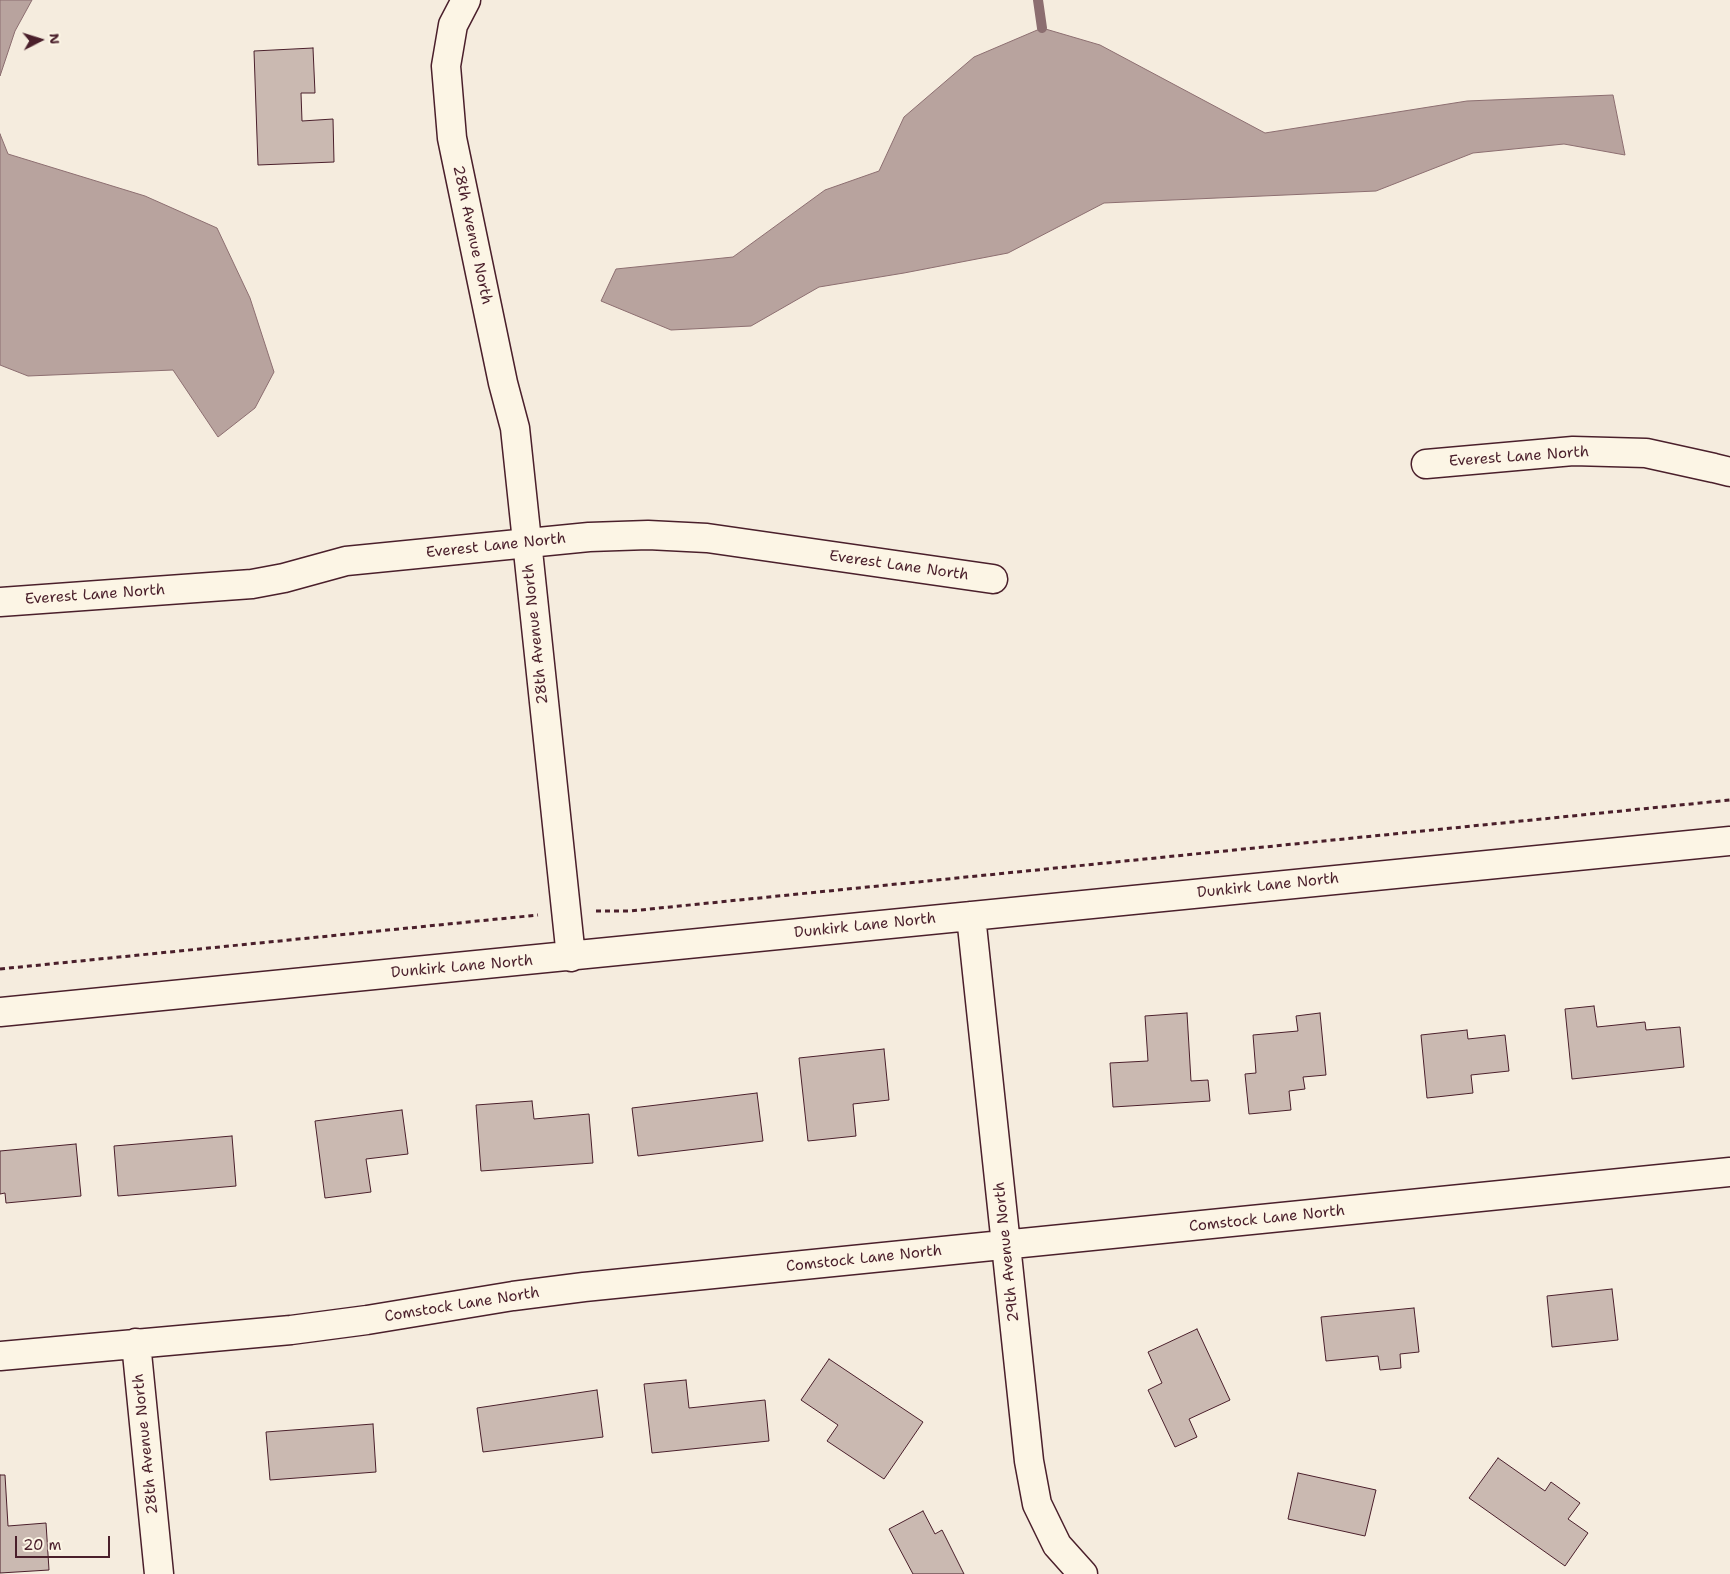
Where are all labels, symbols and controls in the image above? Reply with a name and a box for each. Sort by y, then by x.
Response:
north arrow [15,15,65,65]
text: N [45,32,64,45]
street label: 28th Avenue North [448,164,496,306]
street label: Everest Lane North [1448,443,1590,471]
street label: Everest Lane North [425,530,567,562]
street label: Everest Lane North [828,547,970,585]
street label: 28th Avenue North [520,563,552,705]
street label: Everest Lane North [24,581,166,609]
street label: Dunkirk Lane North [1196,870,1340,902]
street label: Dunkirk Lane North [793,910,937,942]
street label: Dunkirk Lane North [390,952,534,982]
street label: 29th Avenue North [991,1181,1023,1323]
street label: Comstock Lane North [1188,1202,1346,1236]
street label: Comstock Lane North [785,1242,943,1276]
street label: Comstock Lane North [383,1284,541,1326]
street label: 28th Avenue North [130,1373,162,1515]
scale bar [18,1526,112,1558]
text: 20 m [23,1535,62,1555]

